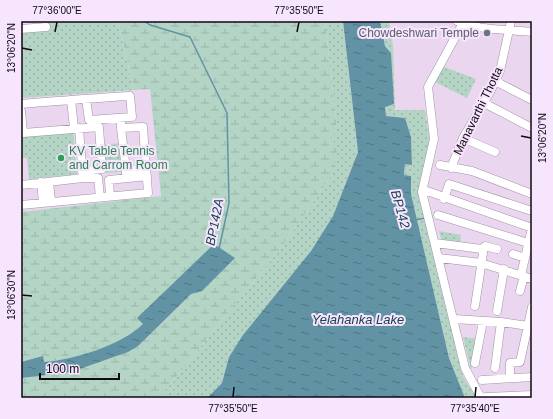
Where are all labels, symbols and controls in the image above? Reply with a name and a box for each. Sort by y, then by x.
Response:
text: 77°36'00"E [32,5,82,16]
text: 77°35'50"E [274,5,324,16]
text: 13°06'20"N [6,23,17,73]
place label: Chowdeshwari Temple [358,26,479,40]
marker: Chowdeshwari Temple [482,28,492,38]
street label: Manavarthi Thotta [451,64,506,157]
text: 13°06'20"N [537,113,548,163]
place label: KV Table Tennis and Carrom Room [69,144,168,172]
marker: KV Table Tennis and Carrom Room [56,153,66,163]
water label: BP142 [388,188,413,231]
water label: BP142A [203,197,226,247]
text: 13°06'30"N [6,270,17,320]
water label: Yelahanka Lake [312,312,404,327]
scale bar [40,355,119,381]
text: 100 m [46,362,79,376]
text: 77°35'50"E [208,403,258,414]
text: 77°35'40"E [450,403,500,414]

